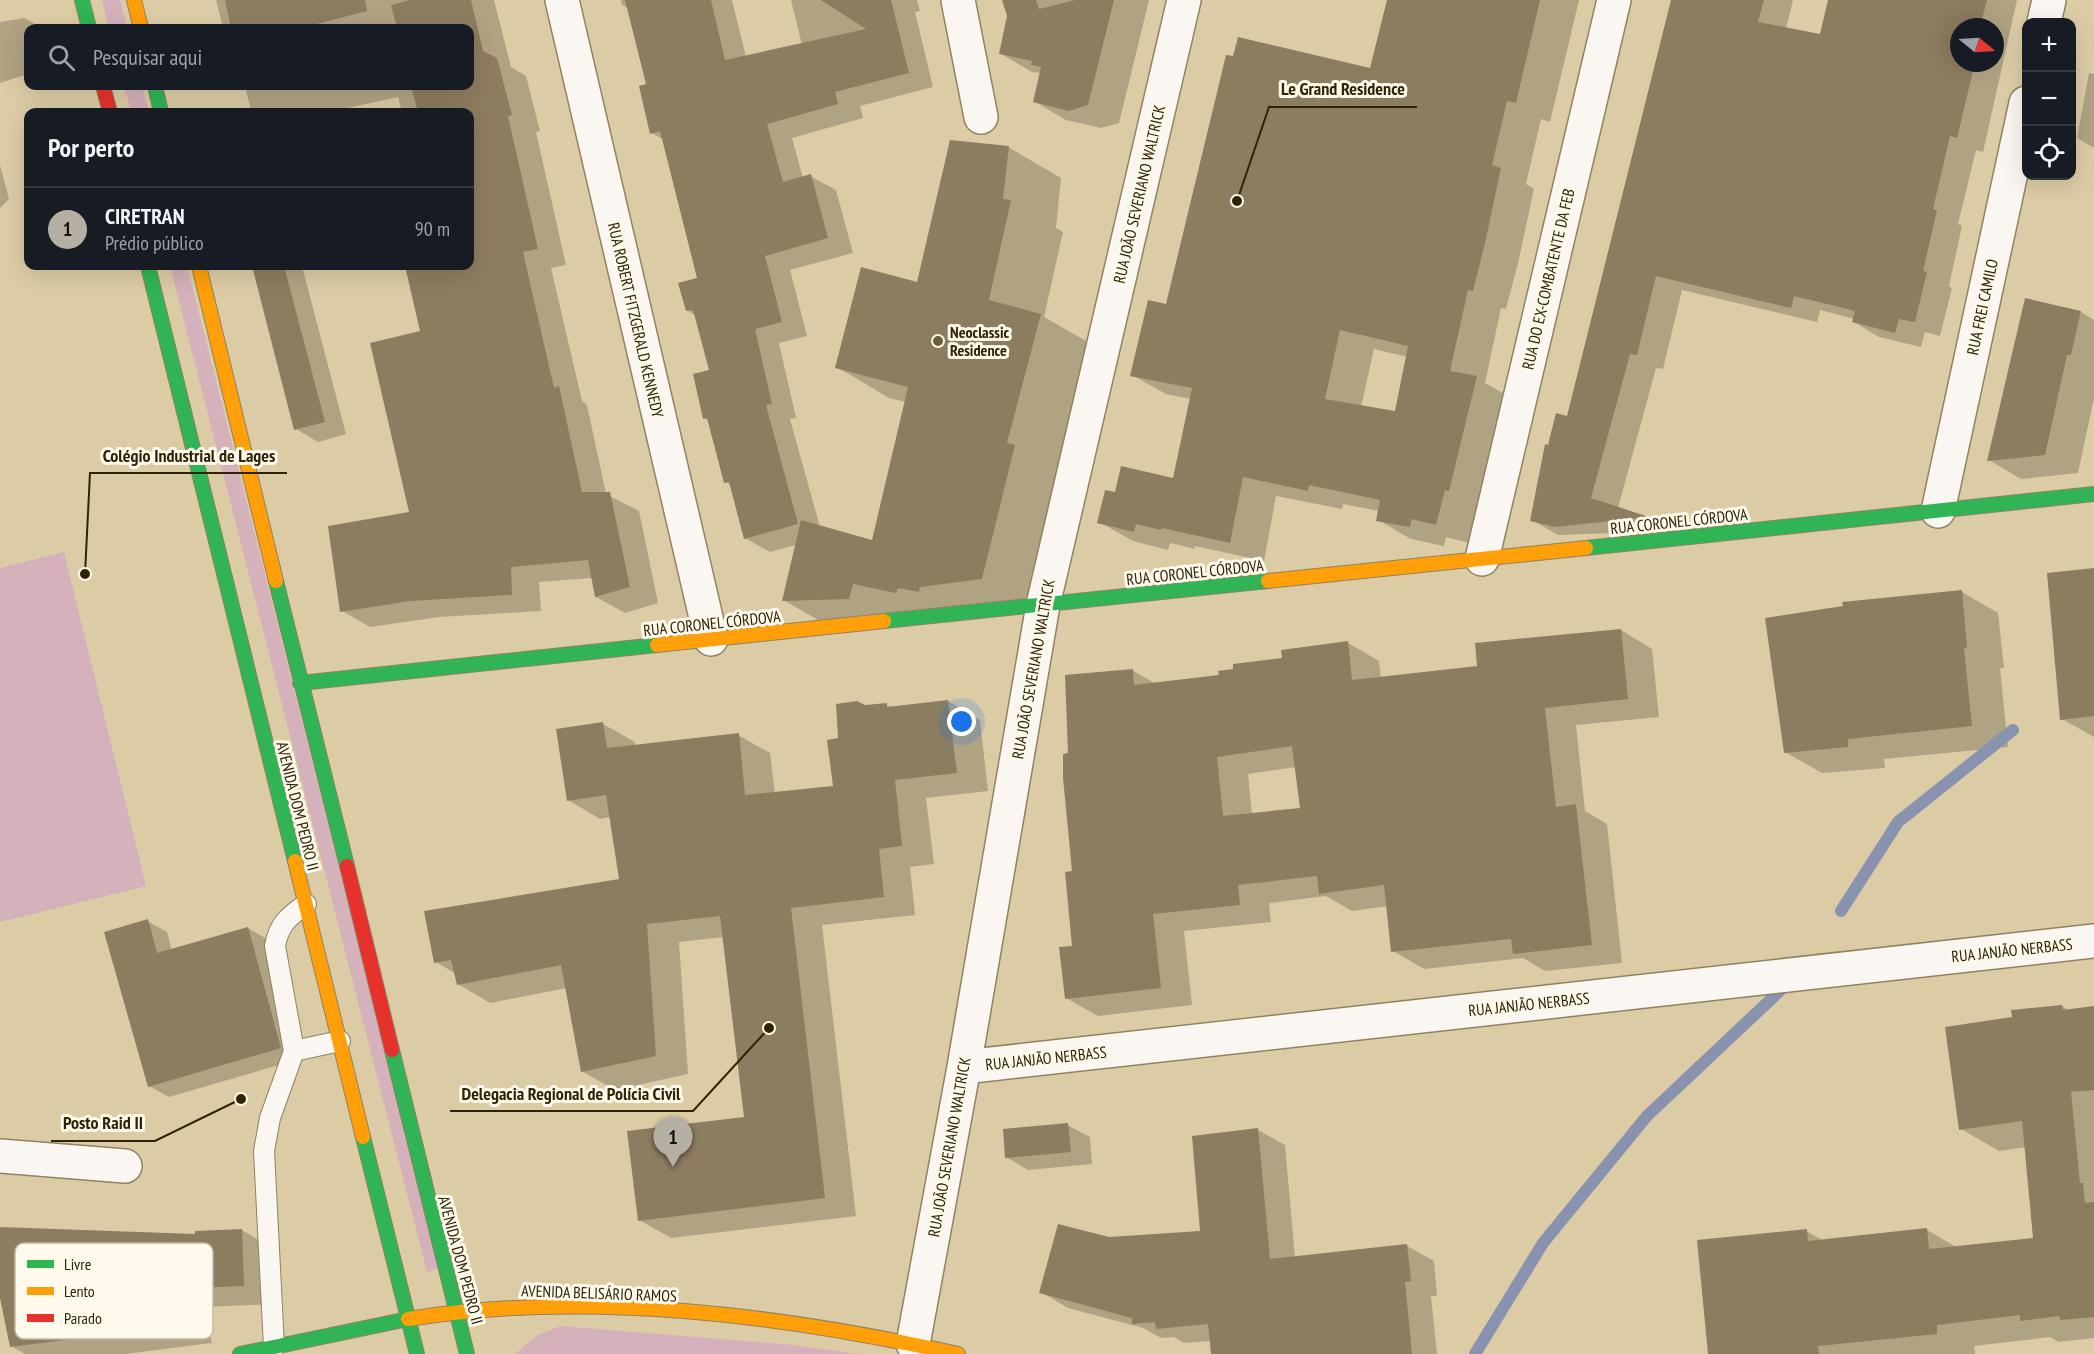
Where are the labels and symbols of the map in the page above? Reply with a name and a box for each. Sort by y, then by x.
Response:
north arrow [1950,18,2004,72]
callout: Le Grand Residence [1269,71,1417,107]
text: Le Grand Residence [1281,77,1405,100]
street label: RUA JOÃO SEVERIANO WALTRICK [1109,103,1169,285]
street label: RUA DO EX-COMBATENTE DA FEB [1517,187,1579,371]
street label: RUA ROBERT FITZGERALD KENNEDY [604,221,668,420]
street label: RUA FREI CAMILO [1962,257,2002,357]
place label: Neoclassic Residence [950,322,1010,360]
marker: Neoclassic Residence [931,334,945,348]
callout: Colégio Industrial de Lages [90,437,287,473]
text: Colégio Industrial de Lages [103,444,275,467]
street label: RUA CORONEL CÓRDOVA [1609,504,1749,538]
street label: RUA CORONEL CÓRDOVA [1125,555,1265,589]
street label: RUA JOÃO SEVERIANO WALTRICK [1007,577,1059,761]
street label: RUA CORONEL CÓRDOVA [642,606,782,640]
your location [947,707,976,736]
street label: AVENIDA DOM PEDRO II [272,739,324,873]
street label: RUA JANJÃO NERBASS [1950,934,2074,966]
street label: RUA JANJÃO NERBASS [1467,988,1591,1020]
street label: RUA JANJÃO NERBASS [984,1042,1108,1074]
street label: RUA JOÃO SEVERIANO WALTRICK [923,1055,975,1239]
callout: Delegacia Regional de Polícia Civil [450,1075,693,1111]
text: Delegacia Regional de Polícia Civil [462,1082,681,1105]
callout: Posto Raid II [51,1105,155,1141]
text: Posto Raid II [63,1111,143,1134]
pin: 1 [654,1118,692,1167]
street label: AVENIDA DOM PEDRO II [434,1194,488,1326]
legend [15,1243,213,1339]
text: Livre [64,1254,91,1274]
street label: AVENIDA BELISÁRIO RAMOS [521,1280,677,1306]
text: Lento [64,1281,95,1301]
text: Parado [64,1308,102,1328]

